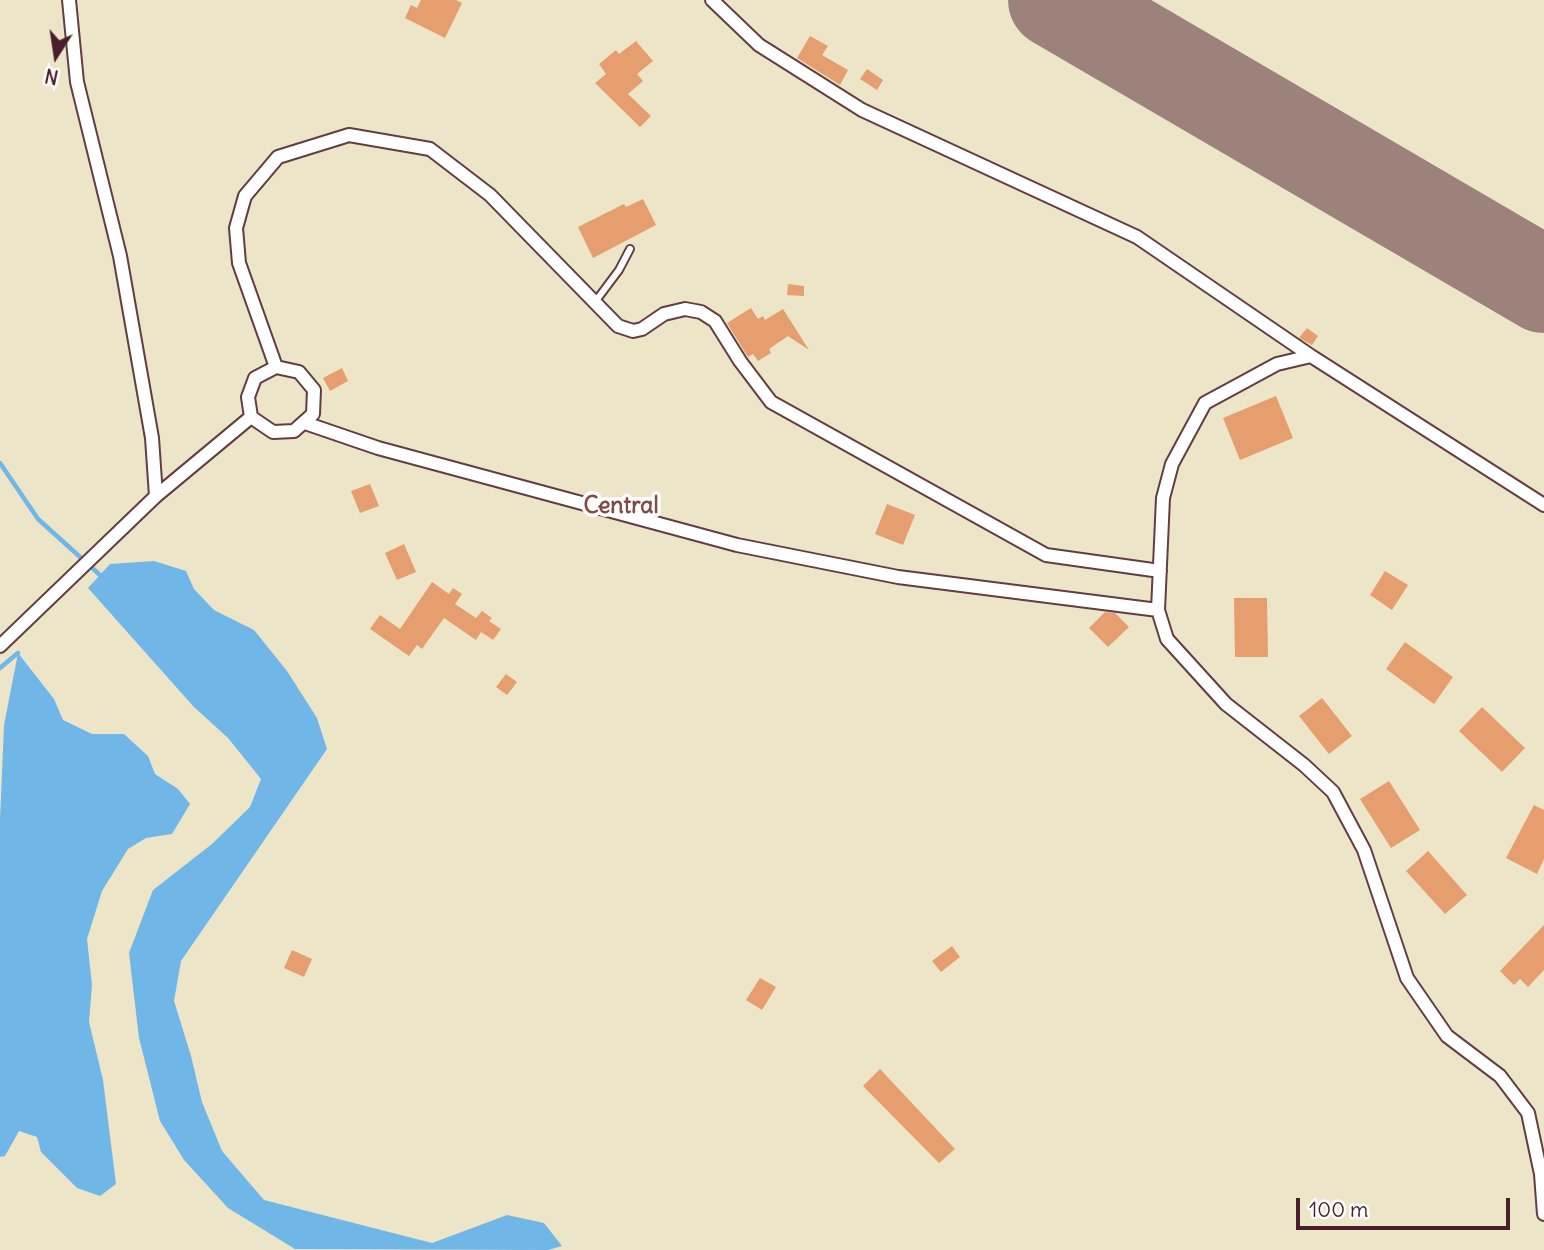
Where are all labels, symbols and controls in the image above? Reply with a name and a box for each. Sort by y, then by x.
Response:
north arrow [21,21,91,91]
text: N [43,63,61,90]
district label: Central [583,492,659,520]
scale bar [1299,1184,1512,1228]
text: 100 m [1309,1196,1368,1223]

